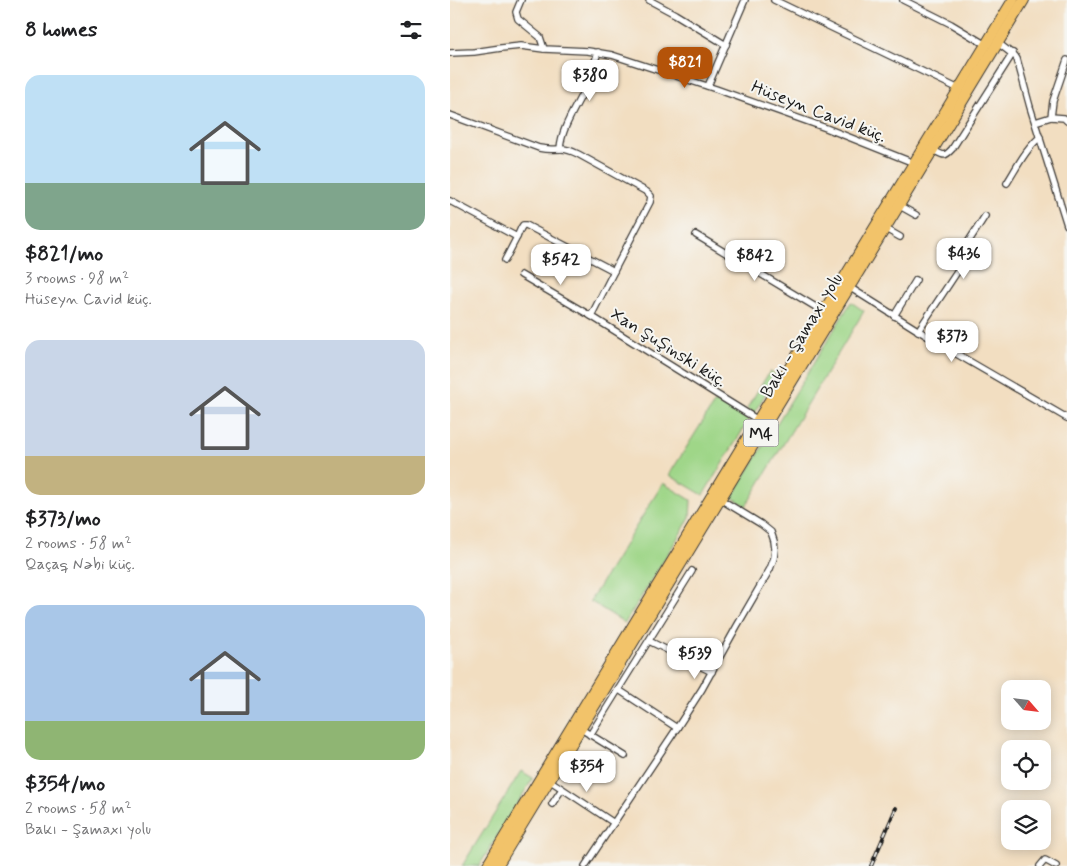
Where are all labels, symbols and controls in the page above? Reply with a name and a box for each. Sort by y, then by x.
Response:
text: 8 homes [25,16,97,44]
icon: filters [397,16,425,44]
pin: $821 [655,46,715,89]
text: $821 [668,52,702,73]
pin: $380 [560,59,620,102]
text: $380 [572,65,608,86]
street label: Hüseyn Cavid küç. [748,75,890,149]
icon: home [180,108,270,198]
pin: $436 [934,238,994,280]
text: $821/mo [25,240,103,268]
pin: $842 [725,240,785,282]
text: $436 [947,243,981,264]
pin: $542 [531,244,591,286]
text: $842 [736,245,774,266]
text: $542 [542,249,580,270]
text: 3 rooms · 98 m² [25,268,129,289]
street label: Bakı - Şamaxı yolu [755,269,849,402]
text: Hüseyn Cavid küç. [25,289,152,310]
street label: Xan Şuşinski küç. [606,303,731,393]
pin: $373 [922,320,982,363]
text: $373 [936,326,968,347]
icon: home [180,373,270,463]
road number: M4 [744,419,778,446]
text: $373/mo [25,505,101,533]
text: 2 rooms · 58 m² [25,533,131,554]
text: Qaçaq Nəbi küç. [25,554,135,575]
icon: home [180,638,270,728]
pin: $539 [665,638,725,680]
text: $539 [678,643,712,664]
north arrow [1001,680,1051,730]
map controls [1001,680,1051,850]
button: locate [1001,740,1051,790]
pin: $354 [557,750,617,793]
text: $354 [570,756,604,777]
text: $354/mo [25,770,105,798]
text: 2 rooms · 58 m² [25,798,131,819]
button: layers [1001,800,1051,850]
text: Bakı - Şamaxı yolu [25,819,151,840]

